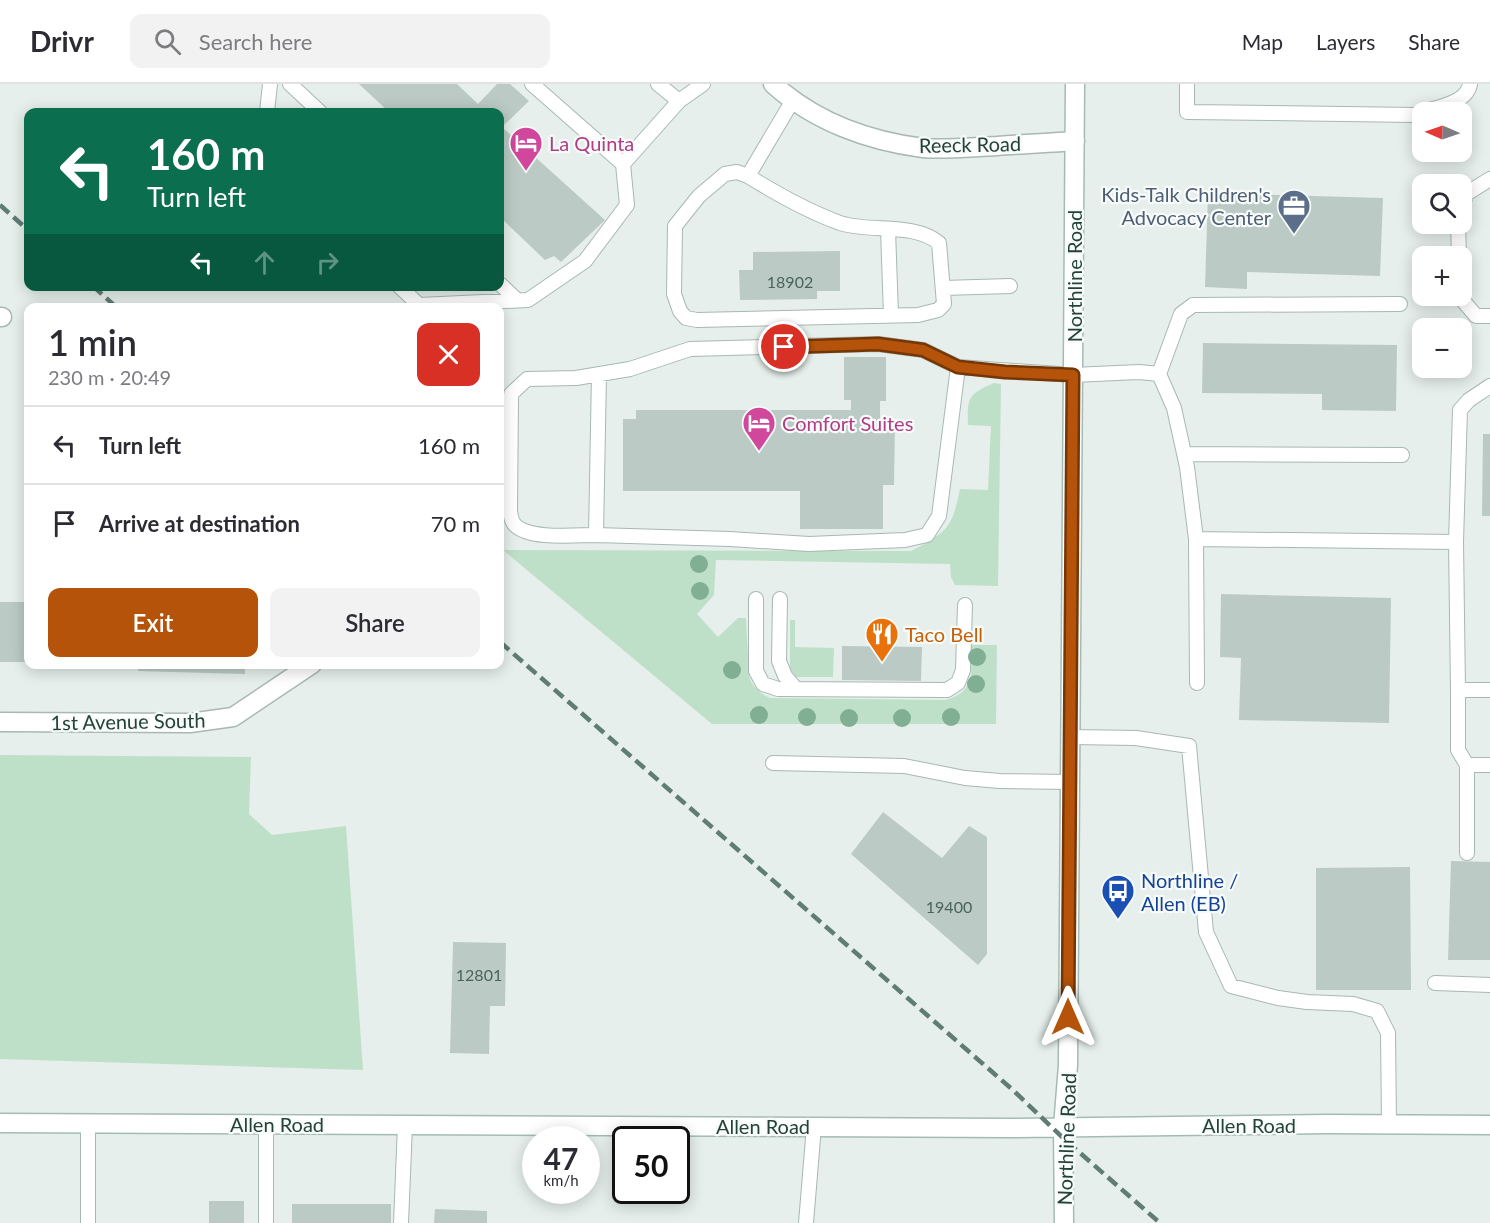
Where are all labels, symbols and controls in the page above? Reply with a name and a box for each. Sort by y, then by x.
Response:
search box [130,14,550,68]
text: Drivr [30,24,94,58]
icon: search [151,25,184,58]
text: Search here [199,28,312,55]
text: Map [1242,29,1283,54]
text: Layers [1316,29,1375,54]
text: Share [1408,29,1460,54]
north arrow [1412,102,1472,162]
map controls [1412,102,1472,378]
hotel icon: La Quinta [508,125,544,172]
text: 160 m [147,129,265,179]
place label: La Quinta [549,131,634,155]
street label: Reeck Road [919,131,1021,157]
icon: left [48,132,126,210]
button: search [1412,174,1472,234]
text: Turn left [147,180,246,213]
place label: Kids-Talk Children's Advocacy Center [1101,182,1272,229]
office icon: Kids-Talk Children's Advocacy Center [1276,188,1312,235]
street label: Northline Road [1062,210,1086,342]
icon: left [185,246,218,279]
icon: ahead [248,246,281,279]
icon: right [311,246,344,279]
button: + [1412,246,1472,306]
house number: 18902 [767,272,813,291]
button: − [1412,318,1472,378]
text: 1 min [48,320,137,364]
pin [758,321,809,372]
button: close [417,323,480,386]
icon: arrive [767,330,800,363]
text: 230 m · 20:49 [48,365,171,389]
hotel icon: Comfort Suites [741,405,777,452]
place label: Comfort Suites [782,411,913,435]
icon: left [48,429,81,462]
text: Turn left [99,432,181,459]
text: 160 m [418,432,480,459]
icon: arrive [48,507,81,540]
text: Arrive at destination [99,510,300,537]
text: 70 m [431,510,480,537]
button: Exit [48,588,258,657]
button: Share [270,588,480,657]
restaurant icon: Taco Bell [864,616,900,663]
place label: Taco Bell [905,622,983,646]
street label: 1st Avenue South [50,708,206,734]
place label: Northline / Allen (EB) [1141,868,1238,915]
bus stop icon: Northline / Allen (EB) [1100,873,1136,920]
house number: 19400 [926,897,972,916]
house number: 12801 [456,965,502,984]
position arrow [1036,985,1100,1049]
street label: Northline Road [1052,1072,1080,1206]
street label: Allen Road [230,1112,324,1136]
street label: Allen Road [1202,1113,1296,1137]
street label: Allen Road [716,1114,810,1138]
speed limit sign: 50 [612,1126,690,1204]
text: 47 [544,1140,578,1176]
text: km/h [543,1171,579,1189]

